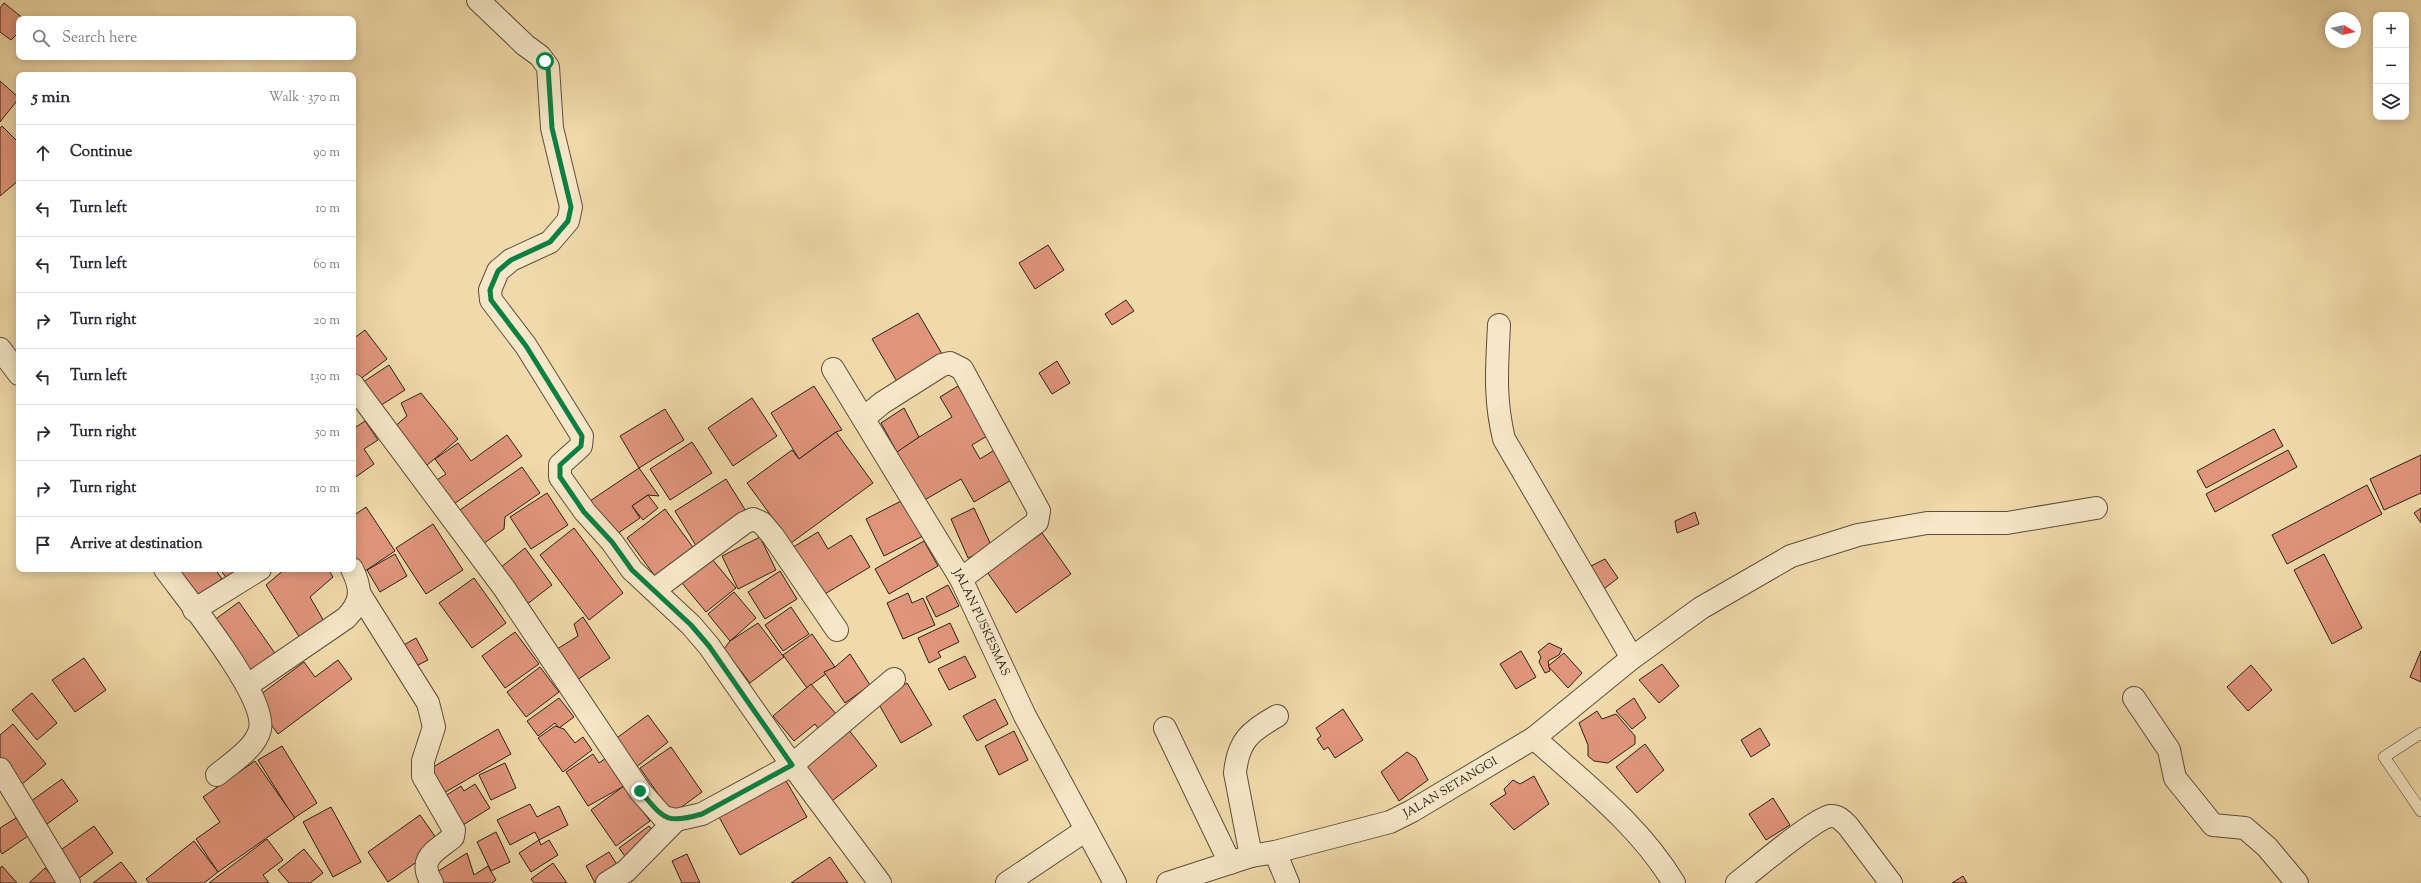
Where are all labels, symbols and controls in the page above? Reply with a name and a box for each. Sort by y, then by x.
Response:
north arrow [2325,12,2361,48]
map controls [2373,12,2409,120]
button: + [2373,12,2409,48]
search box [16,16,356,60]
icon: search [30,27,52,49]
text: Search here [62,28,137,49]
button: − [2373,48,2409,84]
route start [536,52,554,70]
button: layers [2373,84,2409,120]
text: 5 min [32,86,70,110]
text: Walk · 370 m [269,89,340,107]
icon: ahead [32,142,54,164]
text: Continue [70,142,132,163]
text: 90 m [313,144,340,162]
icon: left [32,198,54,220]
text: Turn left [70,198,127,219]
text: 10 m [315,200,340,218]
icon: left [32,254,54,276]
text: Turn left [70,254,127,275]
text: 60 m [313,256,340,274]
icon: right [32,310,54,332]
text: Turn right [70,310,136,331]
text: 20 m [314,312,340,330]
icon: left [32,366,54,388]
text: Turn left [70,366,127,387]
text: 130 m [310,368,340,386]
icon: right [32,422,54,444]
text: Turn right [70,422,136,443]
text: 50 m [315,424,340,442]
icon: right [32,478,54,500]
text: Turn right [70,478,136,499]
text: 10 m [315,480,340,498]
icon: arrive [32,534,54,556]
text: Arrive at destination [70,534,203,555]
street label: JALAN PUSKESMAS [947,565,1014,679]
street label: JALAN SETANGGI [1399,753,1501,823]
route end [631,782,649,800]

